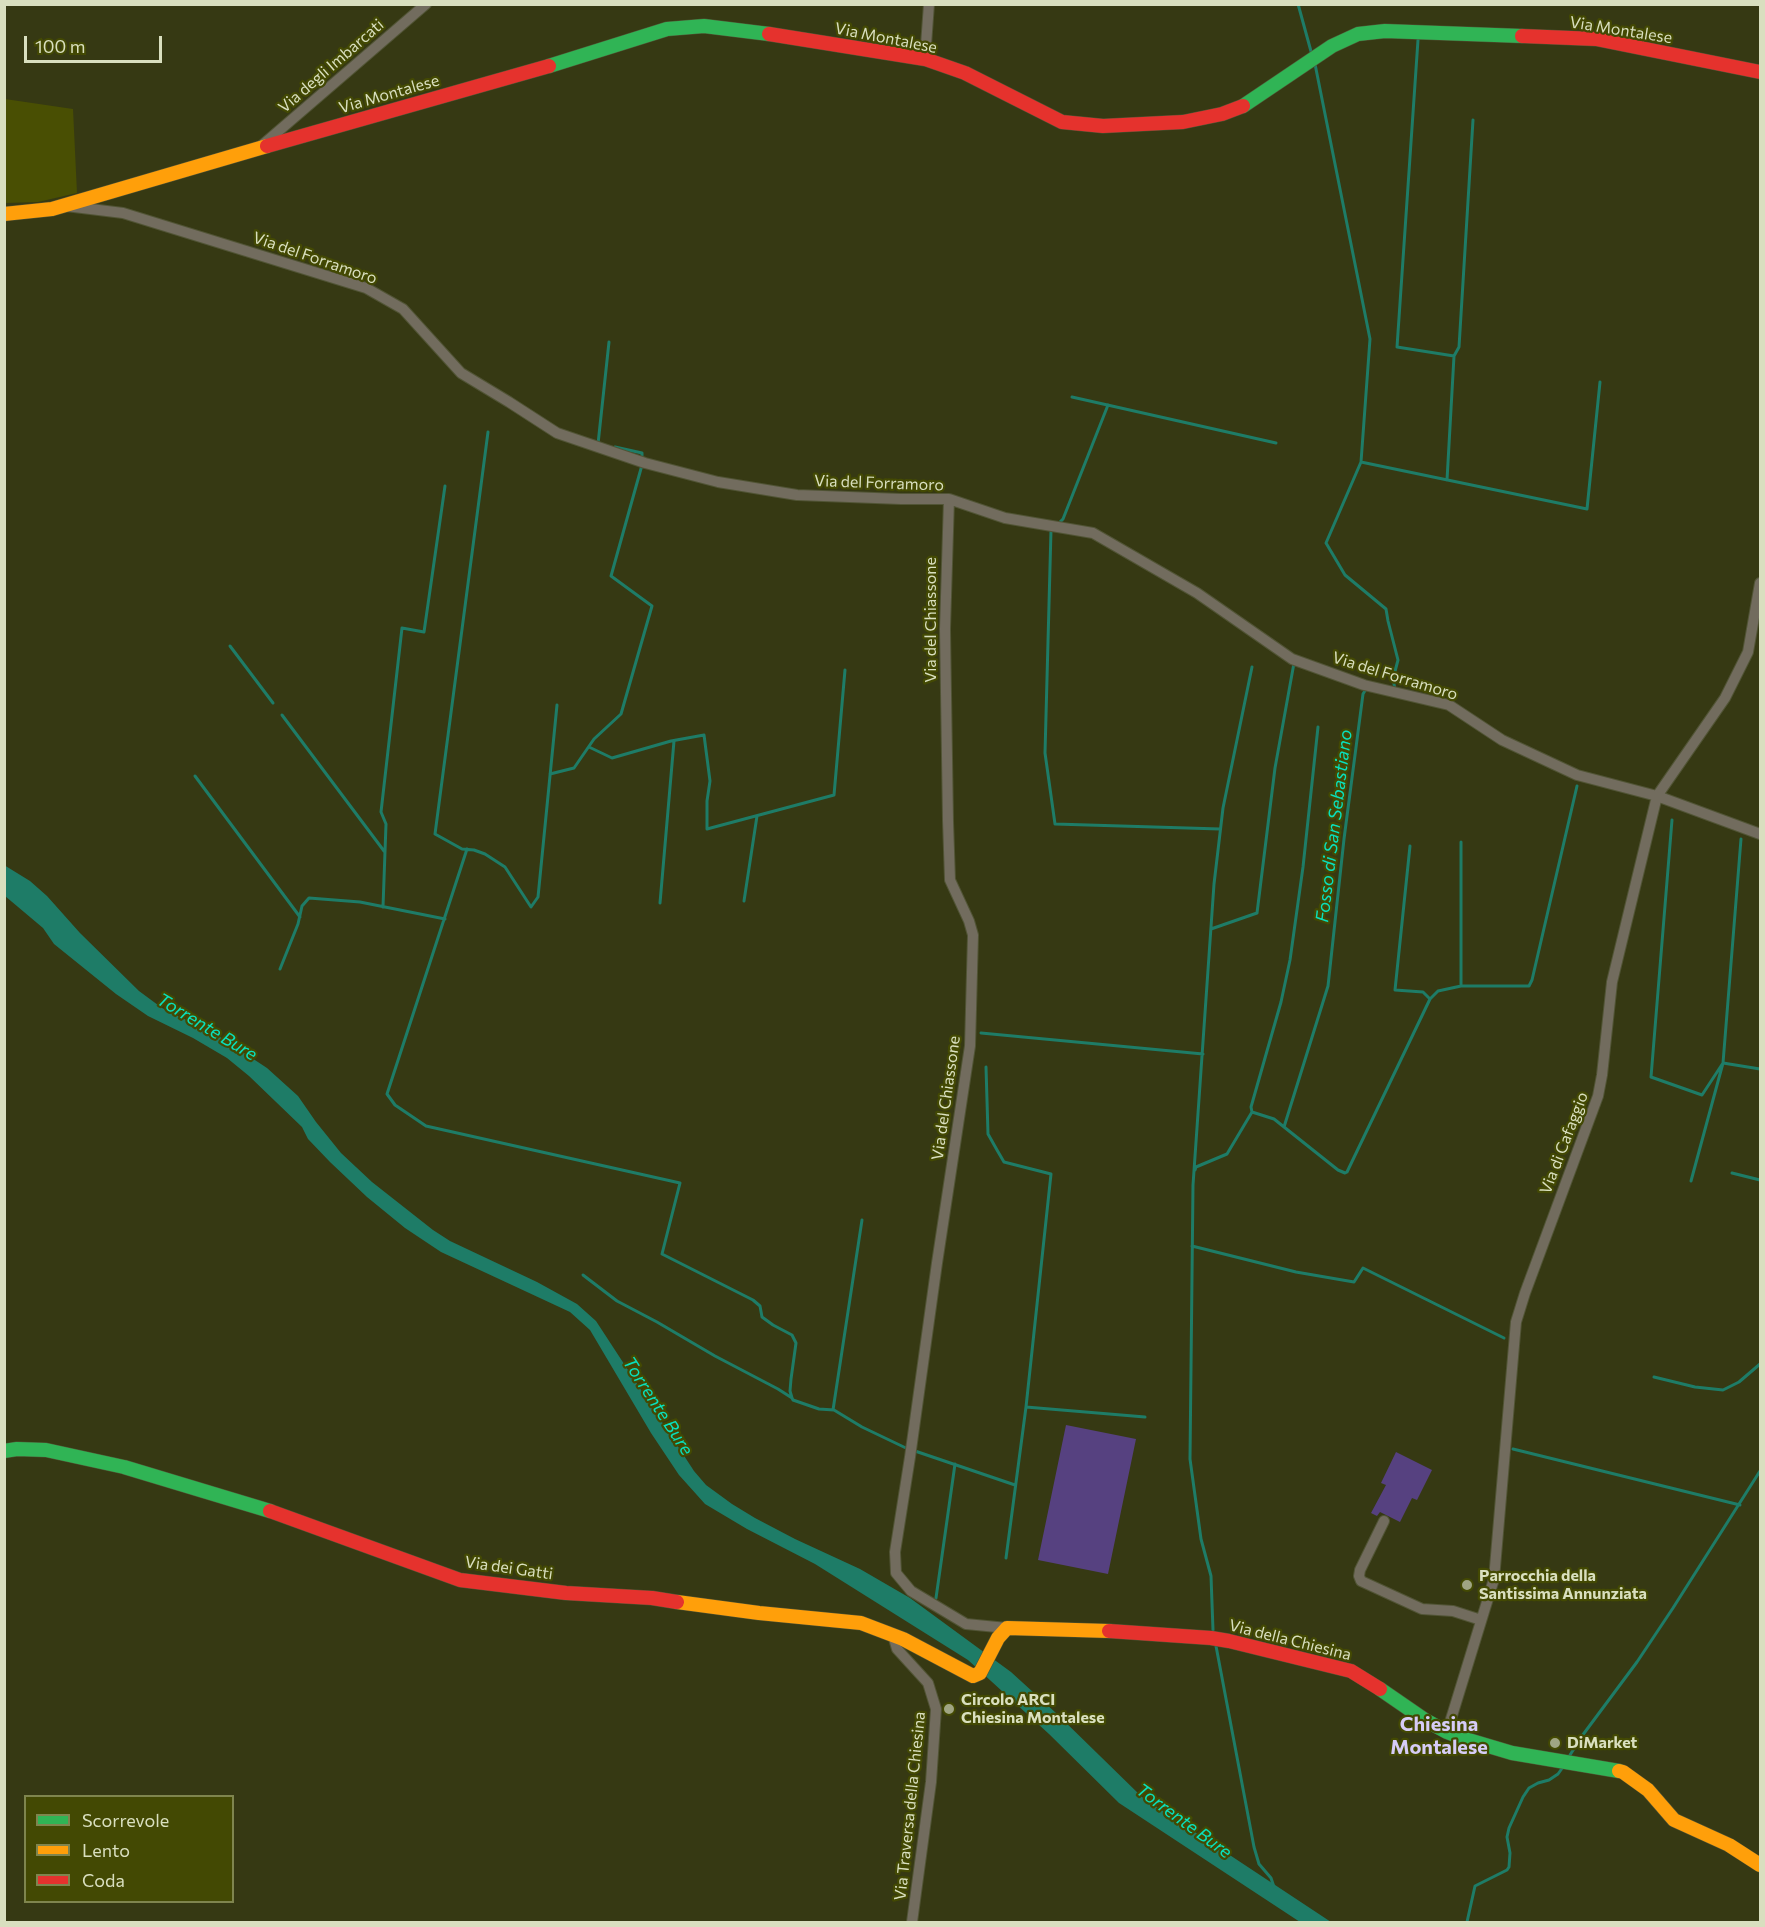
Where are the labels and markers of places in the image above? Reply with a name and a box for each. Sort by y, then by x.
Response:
place label: Parrocchia della Santissima Annunziata [1479,1566,1647,1604]
marker: Parrocchia della Santissima Annunziata [1460,1578,1474,1592]
place label: Circolo ARCI Chiesina Montalese [961,1690,1105,1728]
marker: Circolo ARCI Chiesina Montalese [942,1702,956,1716]
place label: DiMarket [1567,1733,1637,1753]
marker: DiMarket [1548,1736,1562,1750]

